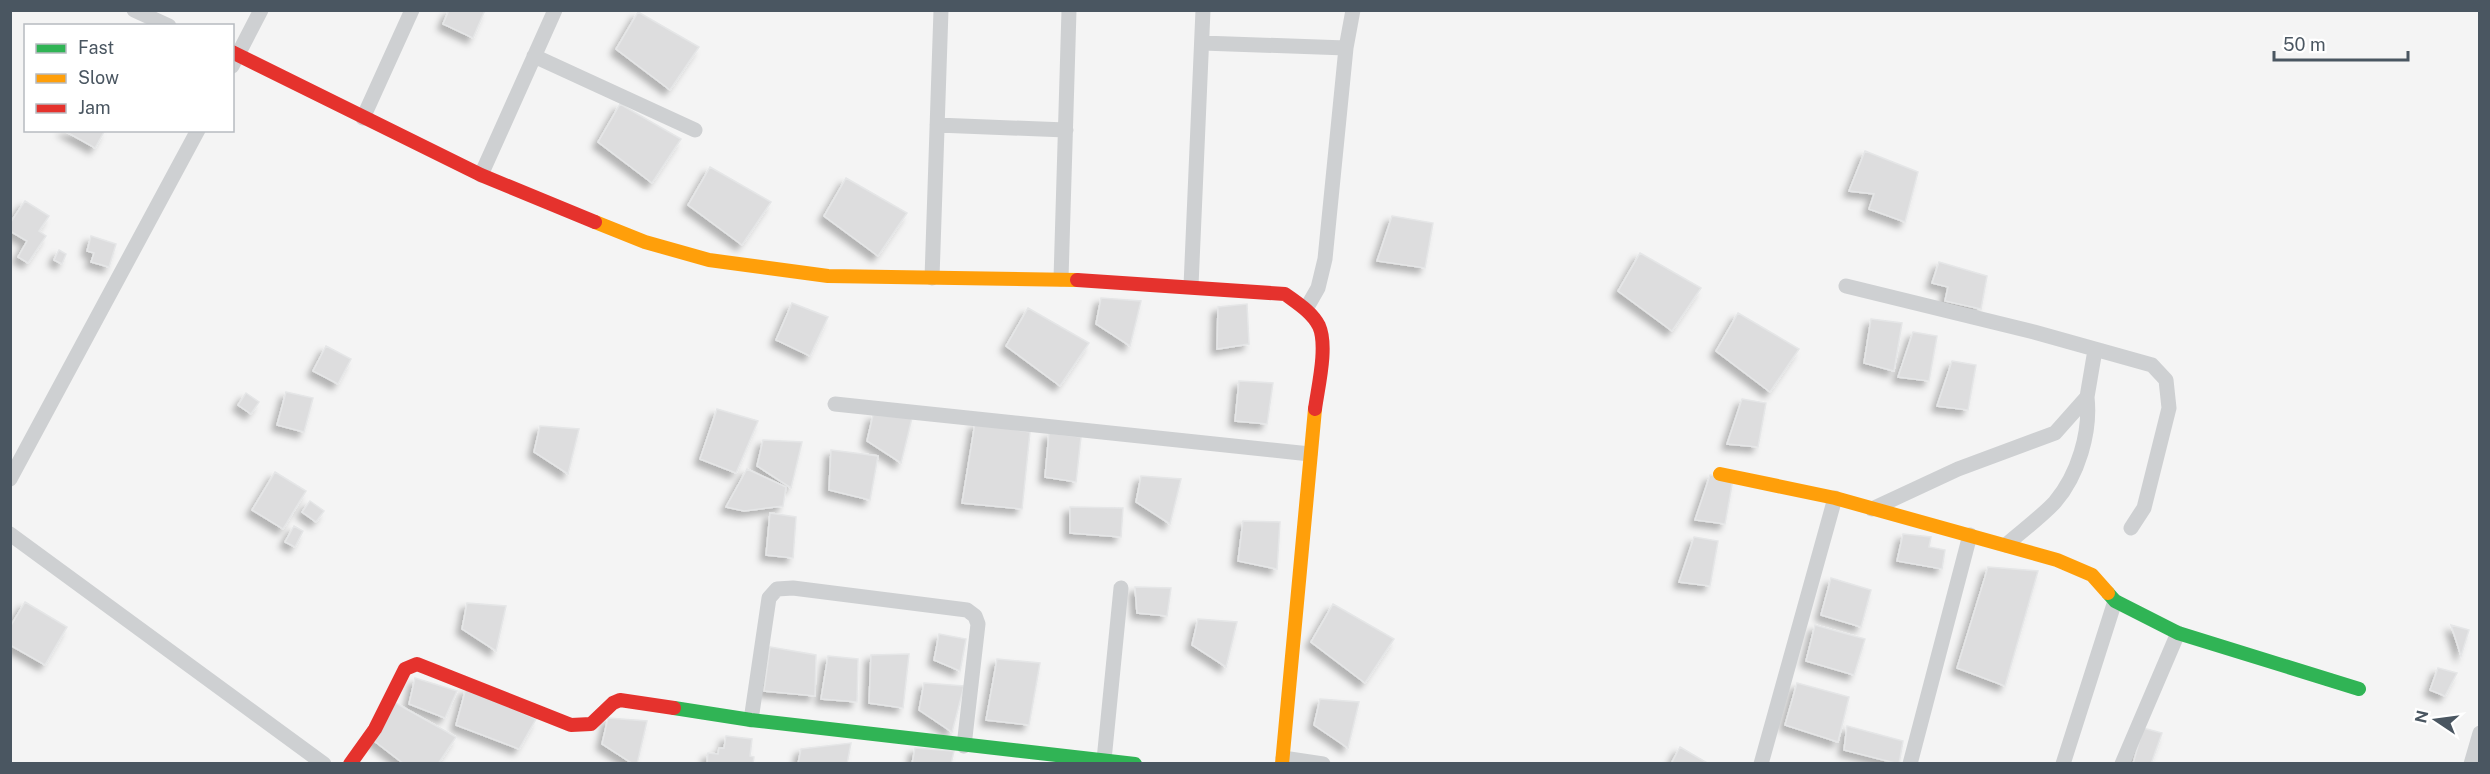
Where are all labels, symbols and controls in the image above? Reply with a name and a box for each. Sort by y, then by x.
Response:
legend [24,24,234,132]
scale bar [2274,24,2408,62]
text: 50 m [2283,34,2326,55]
text: Fast [78,37,114,58]
text: Slow [78,67,119,88]
text: Jam [78,97,111,118]
north arrow [2406,690,2466,750]
text: N [2411,709,2433,725]

